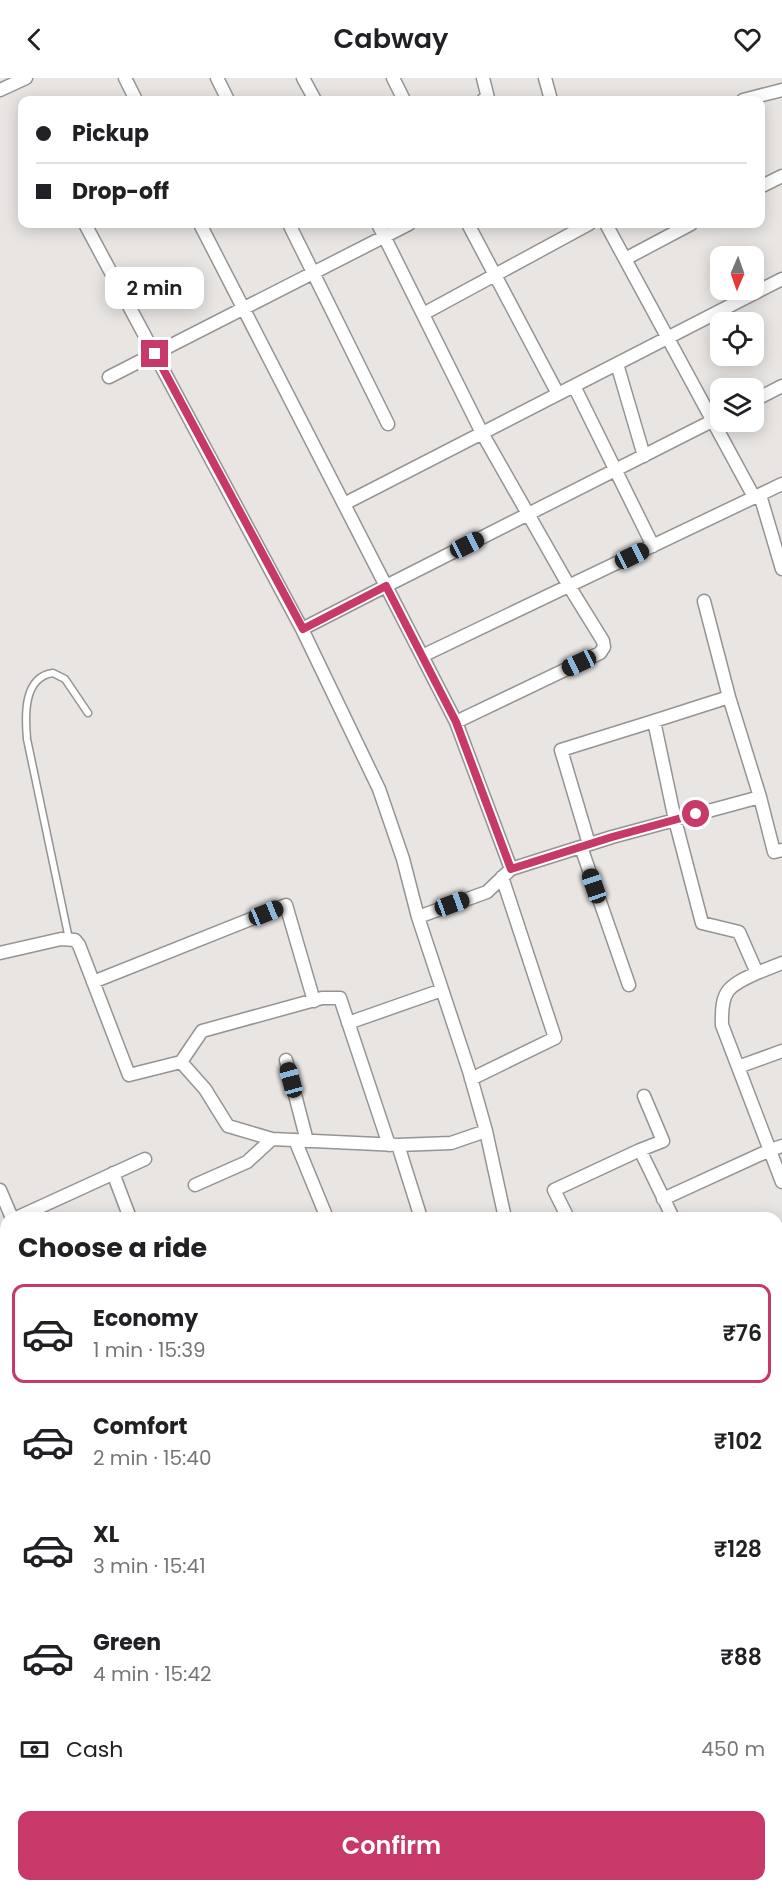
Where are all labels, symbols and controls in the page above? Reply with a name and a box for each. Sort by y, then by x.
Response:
text: Cabway [334,20,448,57]
icon: back [18,23,51,56]
icon: heart [731,23,764,56]
text: Pickup [72,118,149,149]
text: Drop-off [72,176,169,207]
north arrow [710,246,764,300]
map controls [710,246,764,432]
callout: 2 min [106,267,204,309]
text: 2 min [127,274,182,302]
button: locate [710,312,764,366]
route end [141,340,168,367]
button: layers [710,378,764,432]
car [447,529,487,561]
car [612,540,652,572]
car [559,647,599,679]
route start [682,800,709,827]
car [580,866,608,906]
car [432,889,472,919]
car [246,898,286,928]
car [278,1060,304,1100]
text: Choose a ride [18,1229,207,1266]
text: Economy [93,1303,198,1334]
icon: car [21,1307,75,1361]
text: ₹76 [722,1318,762,1349]
text: 1 min · 15:39 [93,1336,206,1364]
text: Comfort [93,1411,187,1442]
icon: car [21,1415,75,1469]
text: ₹102 [714,1426,762,1457]
text: 2 min · 15:40 [93,1444,211,1472]
text: XL [93,1519,119,1550]
icon: car [21,1523,75,1577]
text: ₹128 [714,1534,762,1565]
text: 3 min · 15:41 [93,1552,206,1580]
text: Green [93,1627,161,1658]
icon: car [21,1631,75,1685]
text: ₹88 [720,1642,762,1673]
text: 4 min · 15:42 [93,1660,211,1688]
icon: cash [18,1733,51,1766]
text: Cash [66,1734,123,1765]
text: 450 m [701,1735,765,1763]
button: Confirm [18,1811,765,1880]

